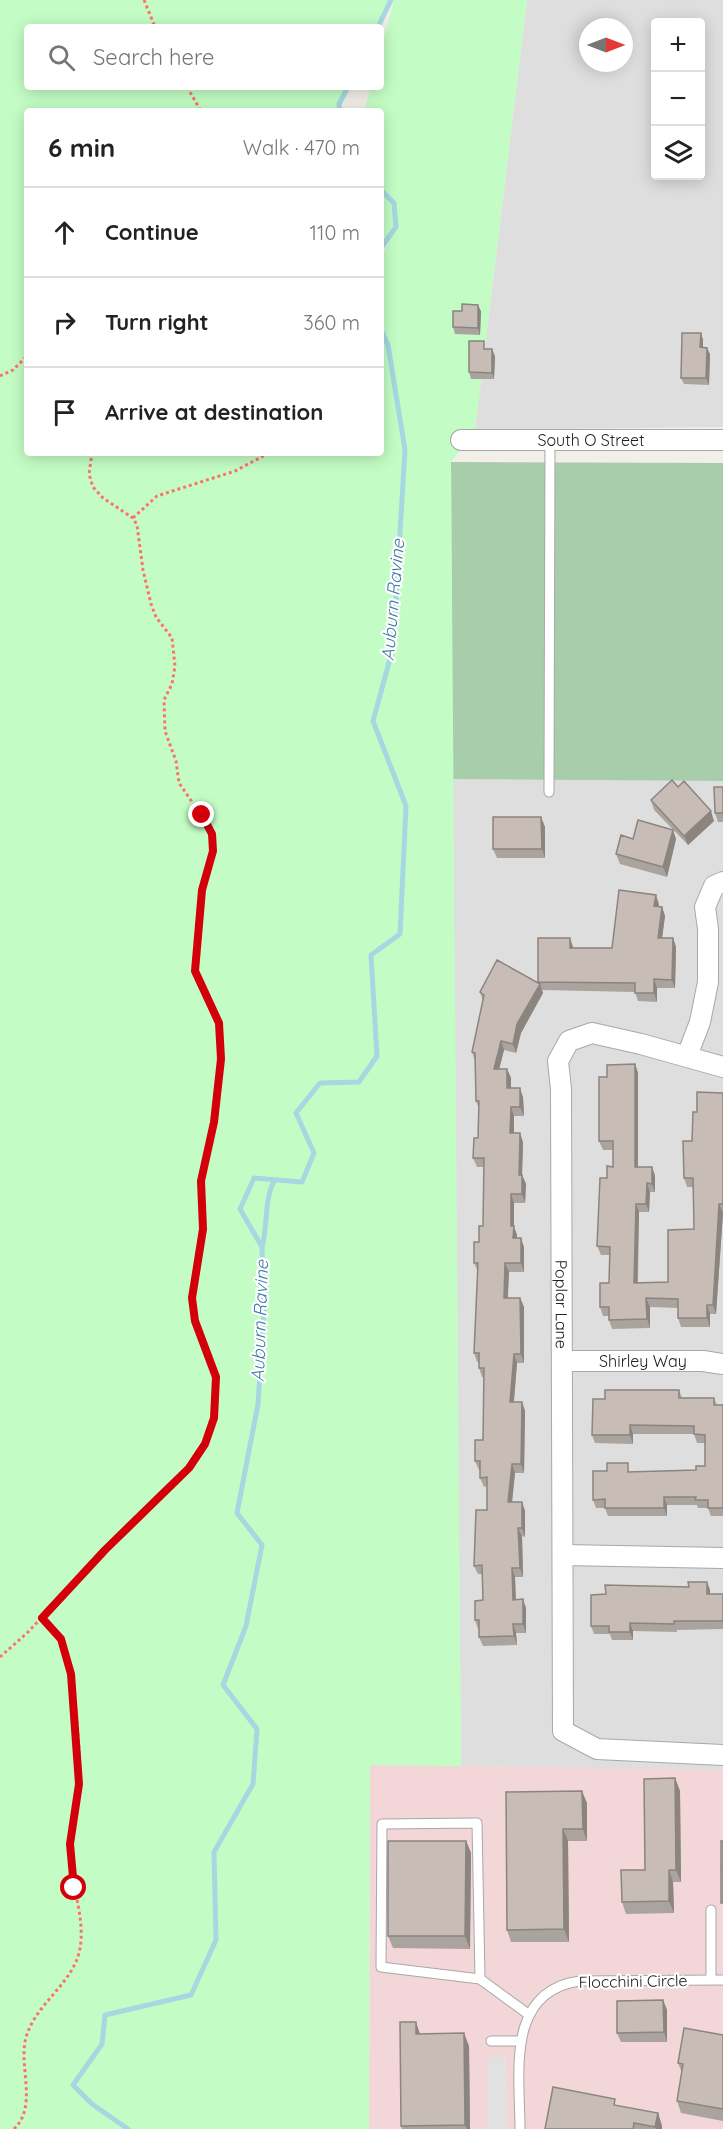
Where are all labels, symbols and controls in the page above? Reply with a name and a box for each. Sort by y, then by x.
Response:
north arrow [579,18,633,72]
map controls [651,18,705,180]
button: + [651,18,705,72]
search box [24,24,384,90]
icon: search [45,41,78,74]
text: Search here [93,43,214,71]
button: − [651,72,705,126]
button: layers [651,126,705,180]
text: 6 min [48,131,115,164]
text: Walk · 470 m [243,135,360,160]
icon: ahead [48,216,81,249]
text: Continue [105,218,199,246]
text: 110 m [310,220,360,245]
icon: right [48,306,81,339]
text: Turn right [105,308,209,336]
text: 360 m [303,310,360,335]
icon: arrive [48,396,81,429]
text: Arrive at destination [105,398,323,426]
street label: South O Street [537,430,645,450]
water label: Auburn Ravine [376,537,409,662]
route end [188,801,214,827]
water label: Auburn Ravine [246,1259,273,1382]
street label: Poplar Lane [552,1260,572,1349]
street label: Shirley Way [599,1351,687,1371]
route start [60,1874,86,1900]
street label: Flocchini Circle [578,1970,688,1992]

